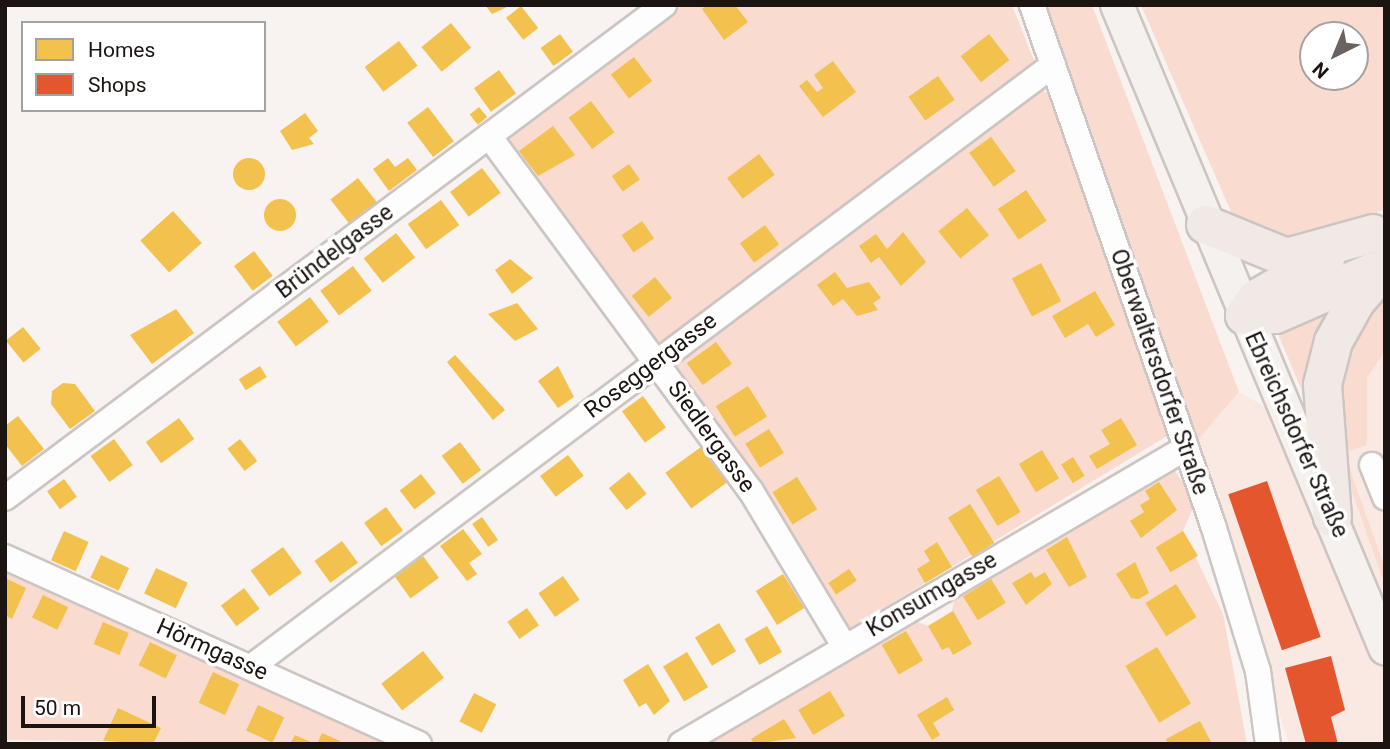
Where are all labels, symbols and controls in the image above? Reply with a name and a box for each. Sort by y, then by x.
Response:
legend [21,21,266,112]
north arrow [1299,21,1369,91]
text: Homes [88,38,155,62]
text: N [1308,57,1333,83]
text: Shops [88,73,147,97]
street label: Bründelgasse [271,199,399,305]
street label: Oberwaltersdorfer Straße [1104,245,1214,499]
street label: Roseggergasse [579,307,723,425]
street label: Ebreichsdorfer Straße [1238,328,1354,542]
street label: Siedlergasse [661,376,761,498]
street label: Konsumgasse [862,547,1002,643]
street label: Hörmgasse [152,613,272,687]
scale bar [24,682,159,726]
text: 50 m [34,696,81,720]

